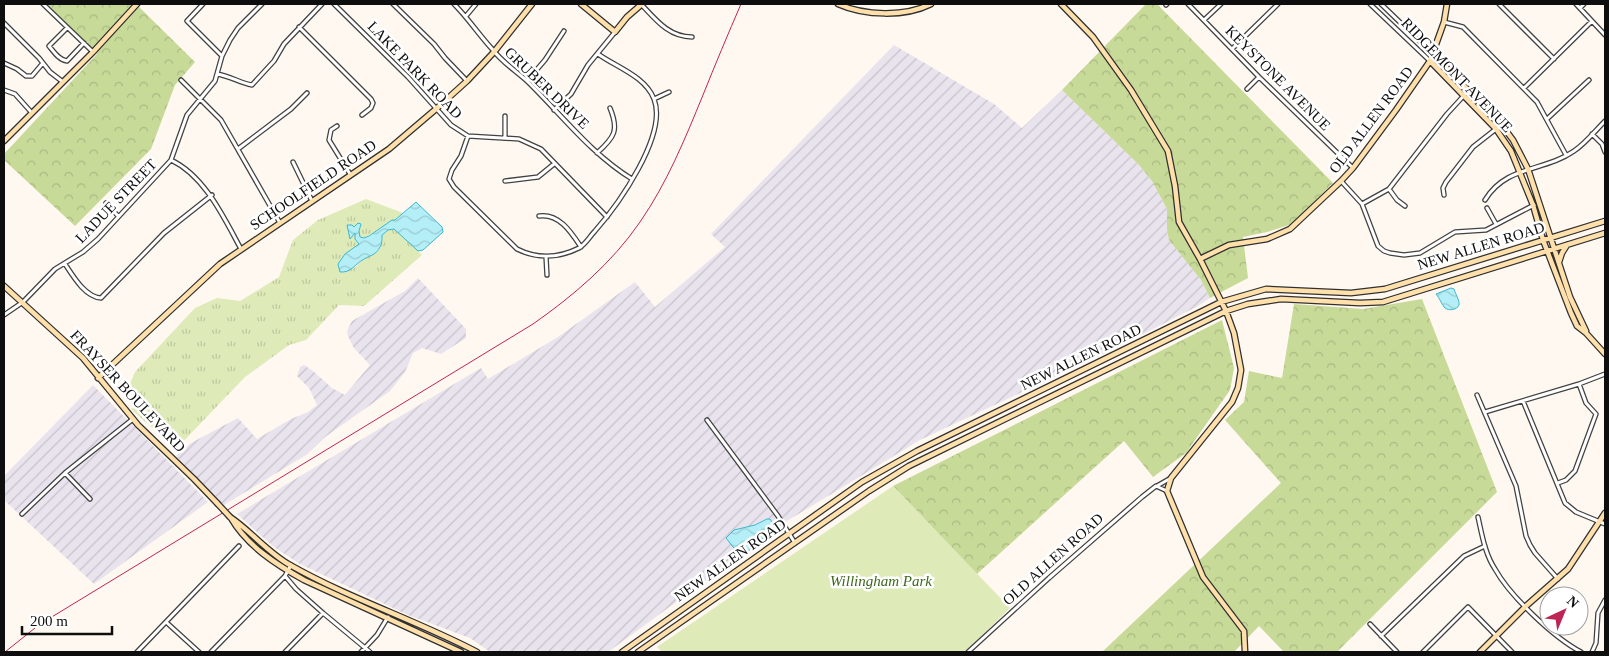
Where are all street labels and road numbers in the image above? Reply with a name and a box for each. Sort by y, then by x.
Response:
street label: RIDGEMONT AVENUE [1398,15,1516,135]
street label: LAKE PARK ROAD [365,18,466,122]
street label: KEYSTONE AVENUE [1222,22,1334,134]
street label: GRUBER DRIVE [502,44,592,132]
street label: OLD ALLEN ROAD [1326,63,1416,176]
street label: SCHOOLFIELD ROAD [247,137,379,233]
street label: LADUE STREET [72,156,160,246]
street label: NEW ALLEN ROAD [1415,219,1547,273]
street label: NEW ALLEN ROAD [1018,321,1144,393]
street label: FRAYSER BOULEVARD [67,327,189,455]
street label: OLD ALLEN ROAD [1000,510,1106,608]
street label: NEW ALLEN ROAD [671,515,789,604]

